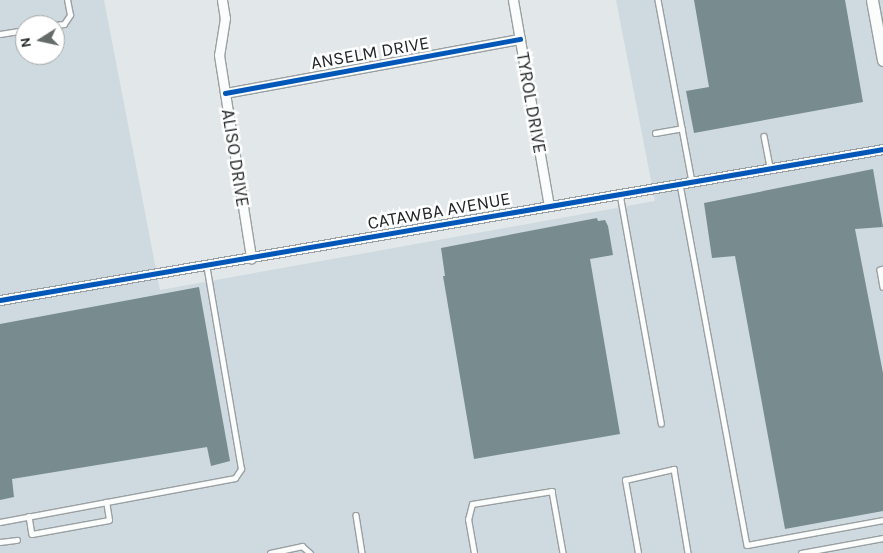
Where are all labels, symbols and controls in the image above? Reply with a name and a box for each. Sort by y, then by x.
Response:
north arrow [15,15,65,65]
street label: ANSELM DRIVE [309,32,431,74]
text: N [16,36,35,49]
street label: TYROL DRIVE [511,51,551,155]
street label: ALISO DRIVE [217,108,253,208]
street label: CATAWBA AVENUE [366,188,512,234]

